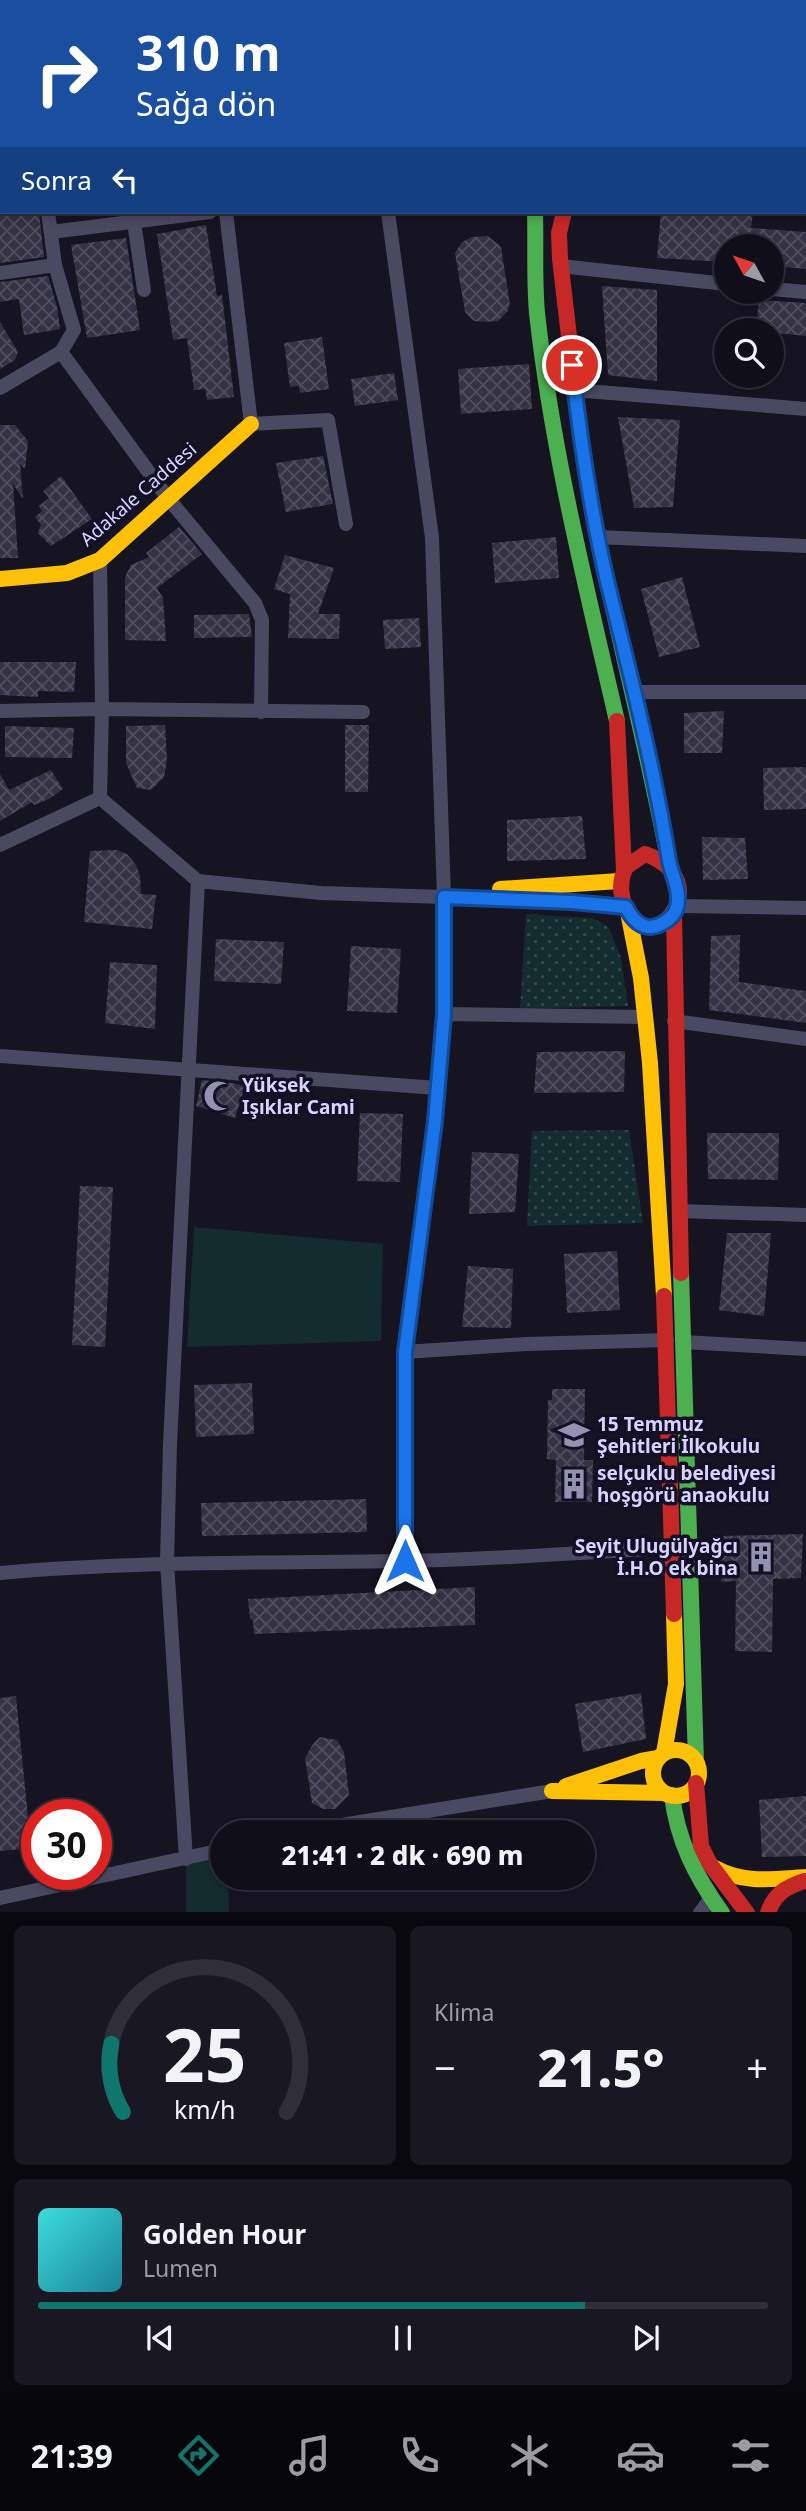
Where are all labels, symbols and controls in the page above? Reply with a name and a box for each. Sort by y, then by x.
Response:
text: 310 m [136,19,281,85]
icon: right [21,28,112,119]
text: Sağa dön [136,82,276,125]
icon: left [106,161,144,199]
text: Sonra [21,162,92,198]
north arrow [714,234,784,304]
map controls [714,234,784,388]
button: search [714,318,784,388]
pin [542,335,602,395]
icon: arrive [553,346,591,384]
street label: Adakale Caddesi [74,436,202,552]
place label: Yüksek Işıklar Cami [242,1072,355,1120]
mosque icon: Yüksek Işıklar Cami [202,1079,236,1113]
place label: 15 Temmuz Şehitleri İlkokulu [597,1411,760,1459]
school or university icon: 15 Temmuz Şehitleri İlkokulu [557,1418,591,1452]
place label: selçuklu belediyesi hoşgörü anaokulu [597,1460,776,1508]
building icon: selçuklu belediyesi hoşgörü anaokulu [557,1467,591,1501]
position arrow [368,1524,442,1598]
place label: Seyit Ulugülyağcı İ.H.O ek bina [575,1533,738,1581]
building icon: Seyit Ulugülyağcı İ.H.O ek bina [744,1540,778,1574]
speed limit sign: 30 [21,1799,112,1890]
text: 21:41 · 2 dk · 690 m [282,1837,523,1873]
text: Klima [434,1996,495,2028]
text: 25 [163,2004,247,2103]
text: 21.5° [538,2031,664,2102]
text: − [434,2041,456,2093]
text: + [746,2041,768,2093]
text: km/h [174,2091,236,2125]
text: Golden Hour [143,2216,306,2252]
text: Lumen [143,2252,218,2284]
icon: previous [141,2319,179,2357]
icon: pause [384,2319,422,2357]
icon: next [627,2319,665,2357]
icon: directions [174,2431,223,2480]
icon: music [285,2431,334,2480]
icon: phone [395,2431,444,2480]
icon: climate [505,2431,554,2480]
icon: car [616,2431,665,2480]
icon: filters [726,2431,775,2480]
text: 21:39 [31,2434,113,2477]

